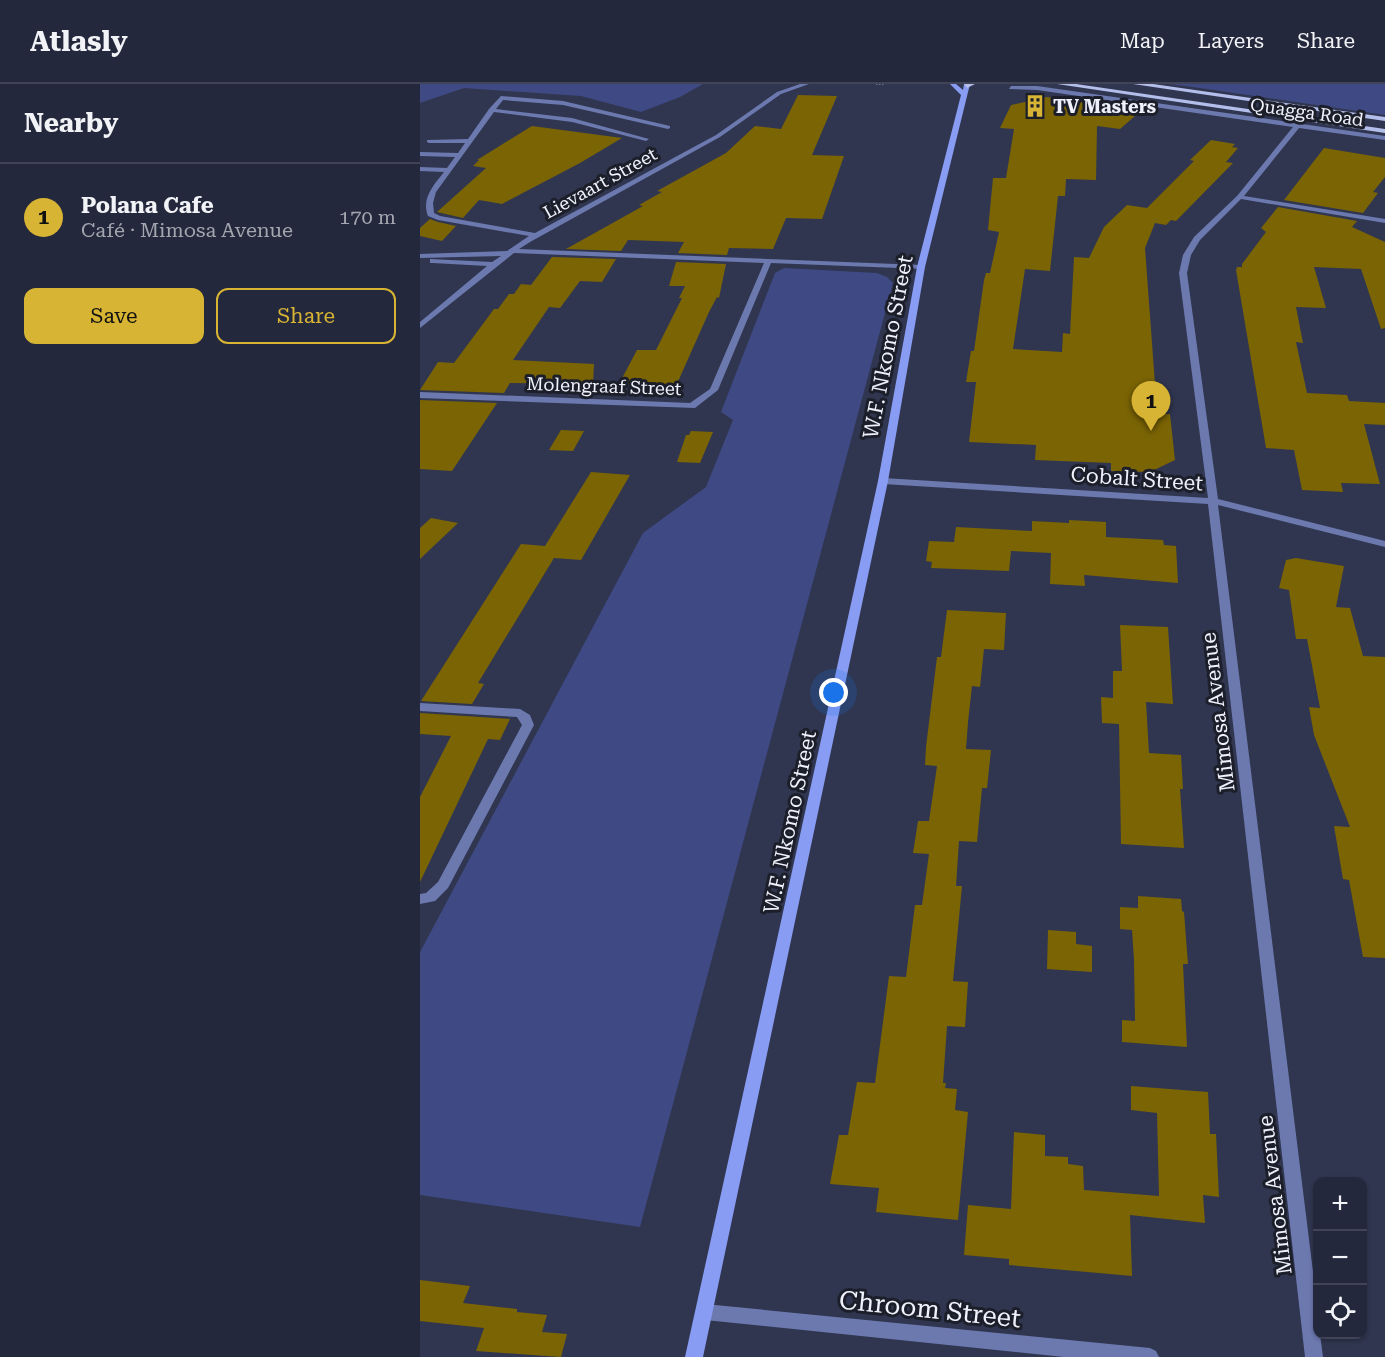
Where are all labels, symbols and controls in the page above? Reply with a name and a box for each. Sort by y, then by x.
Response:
text: Atlasly [30,25,128,58]
text: Map [1120,29,1165,53]
text: Layers [1198,29,1264,53]
text: Share [1297,29,1355,53]
building icon: TV Masters [1022,93,1048,119]
street label: Quagga Road [1249,94,1365,130]
place label: TV Masters [1053,96,1156,117]
text: Nearby [24,108,118,138]
street label: Lievaart Street [540,143,661,223]
text: Polana Cafe [81,193,214,218]
text: 1 [38,205,49,229]
text: 170 m [339,205,396,229]
text: Café · Mimosa Avenue [81,218,293,242]
street label: W.F. Nkomo Street [858,253,918,441]
button: Save [24,288,204,344]
button: Share [216,288,396,344]
street label: Molengraaf Street [526,373,682,399]
pin: 1 [1132,382,1170,431]
street label: Cobalt Street [1070,462,1204,496]
street label: Mimosa Avenue [1196,631,1240,793]
your location [819,678,848,707]
street label: W.F. Nkomo Street [759,728,821,916]
street label: Mimosa Avenue [1253,1114,1297,1276]
map controls [1313,1177,1367,1339]
button: + [1313,1177,1367,1231]
button: − [1313,1231,1367,1285]
street label: Chroom Street [838,1285,1023,1333]
button: locate [1313,1285,1367,1339]

